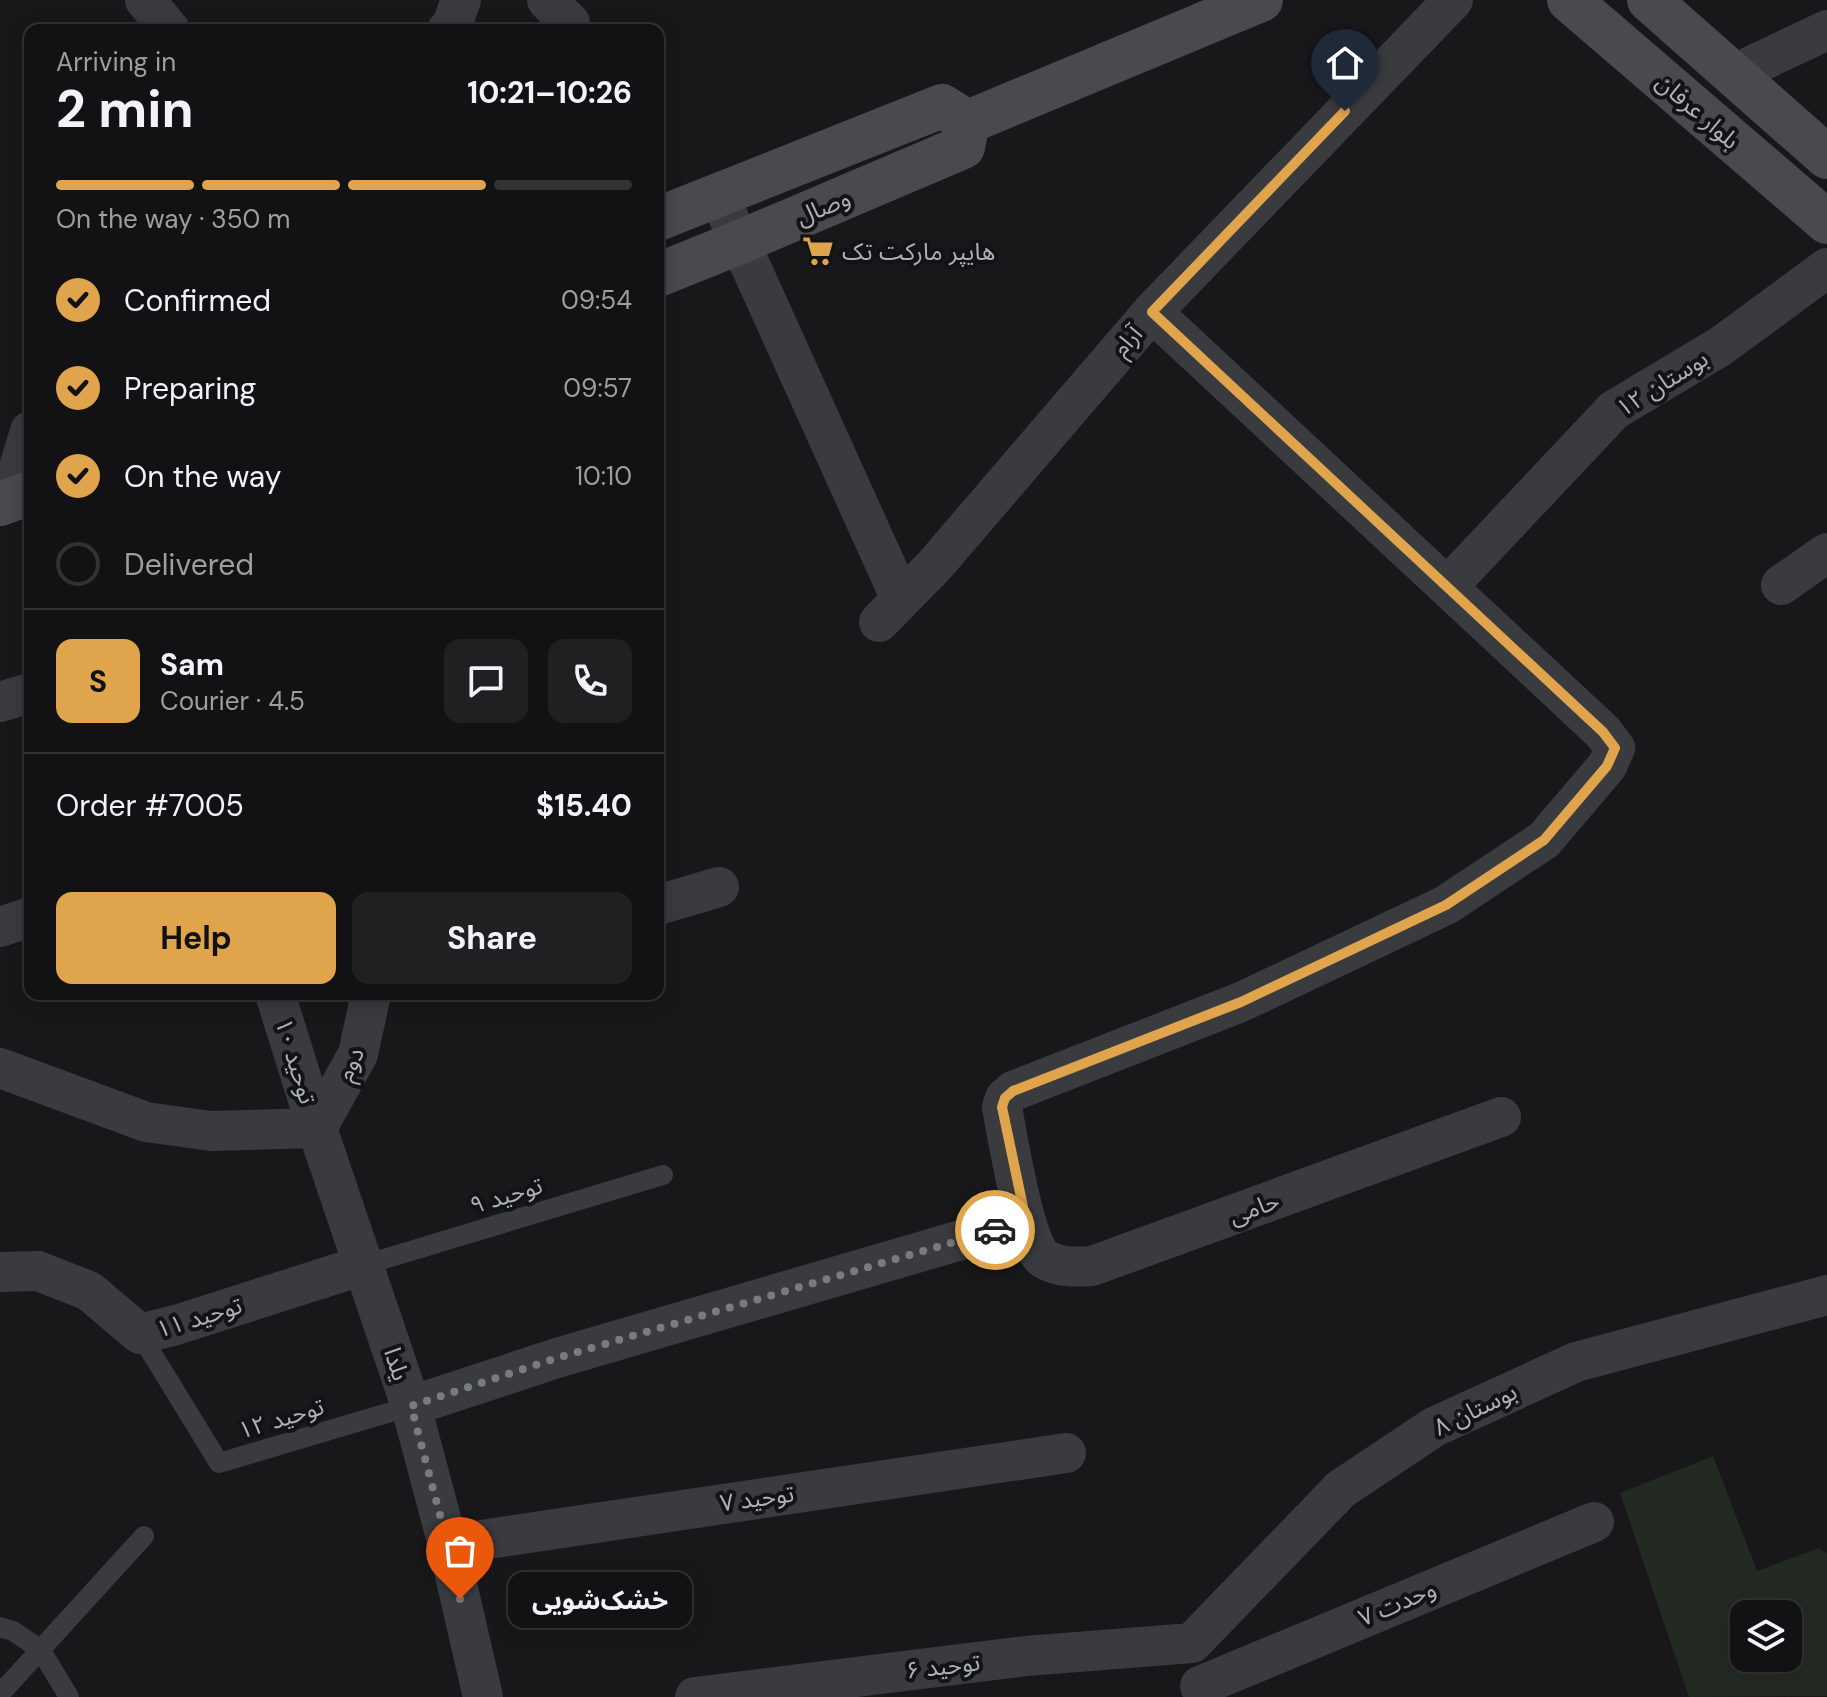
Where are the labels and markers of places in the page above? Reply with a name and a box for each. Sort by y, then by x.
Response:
pin [1311,29,1379,111]
supermarket icon: هایپر مارکت تک [801,234,835,268]
place label: هایپر مارکت تک [842,236,995,267]
pin [426,1517,494,1599]
callout: خشک‌شویی [508,1571,692,1627]

